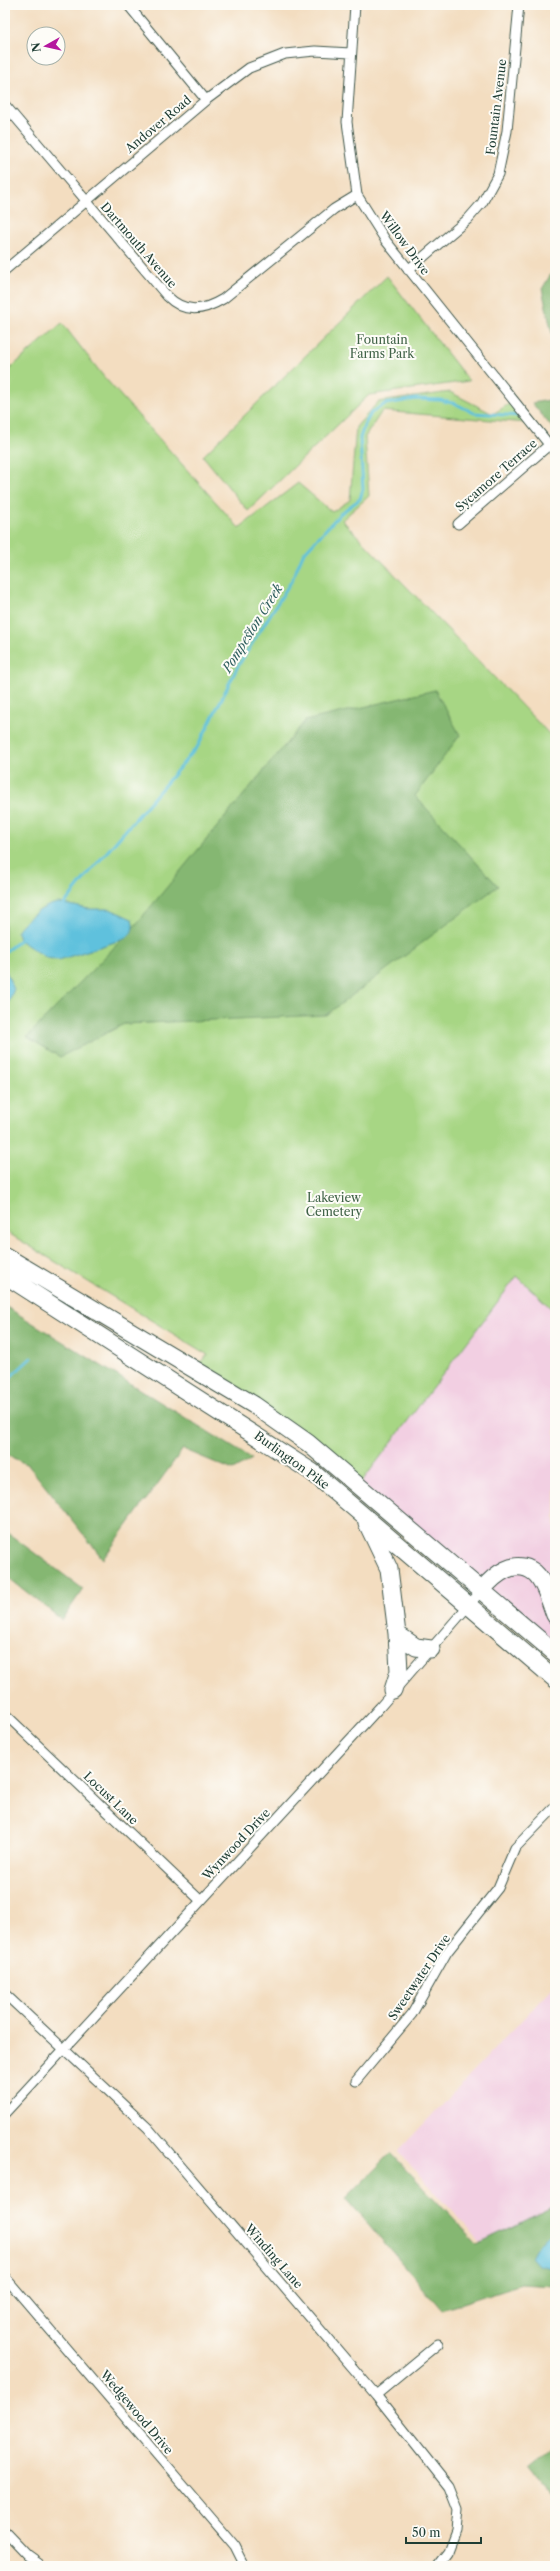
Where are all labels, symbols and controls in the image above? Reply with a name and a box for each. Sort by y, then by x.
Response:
north arrow [26,26,66,66]
text: N [28,41,44,53]
street label: Fountain Avenue [483,58,509,156]
street label: Andover Road [121,92,194,157]
street label: Dartmouth Avenue [98,199,180,291]
street label: Willow Drive [376,208,433,278]
park label: Fountain Farms Park [350,332,415,361]
street label: Sycamore Terrace [452,435,540,514]
water label: Pompeston Creek [218,581,286,676]
park label: Lakeview Cemetery [306,1190,363,1219]
street label: Burlington Pike [252,1428,333,1492]
street label: Locust Lane [81,1768,142,1828]
street label: Wynwood Drive [198,1805,273,1884]
street label: Sweetwater Drive [385,1931,453,2023]
street label: Winding Lane [241,2220,306,2292]
street label: Wedgewood Drive [97,2366,177,2457]
scale bar [406,2519,481,2545]
text: 50 m [412,2525,441,2540]

